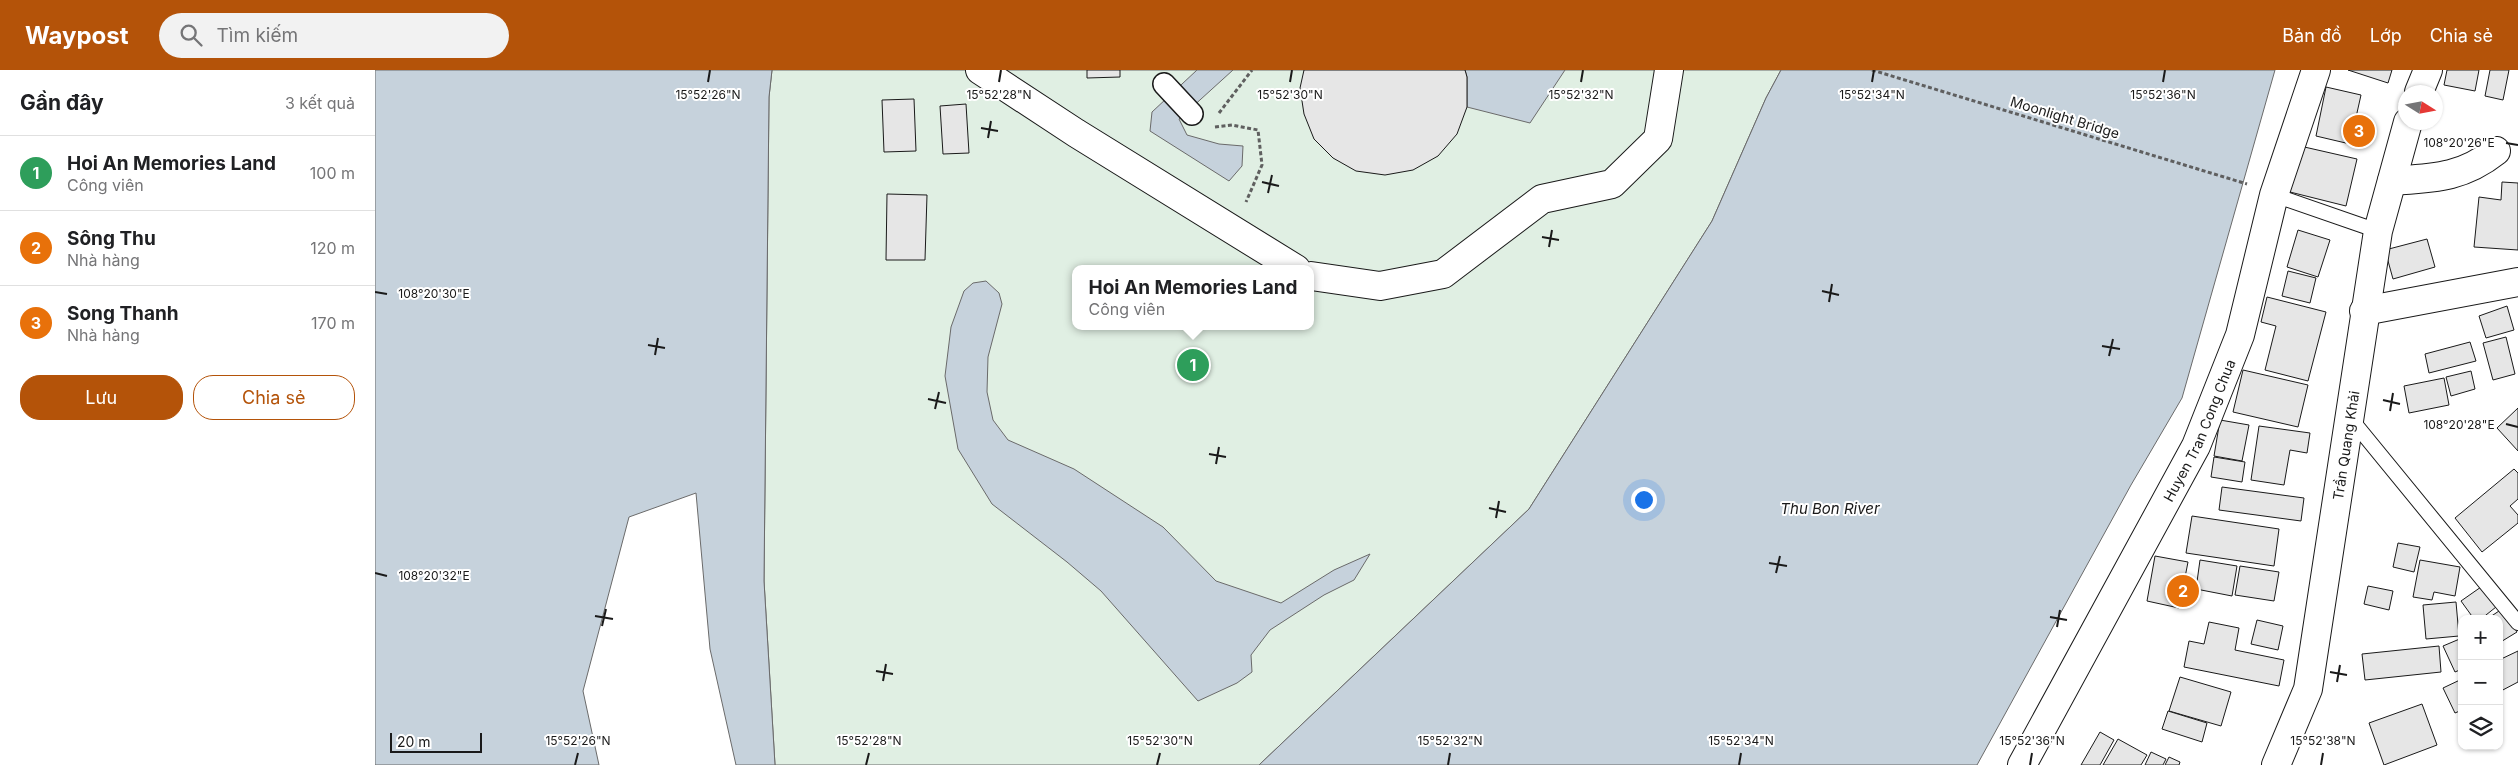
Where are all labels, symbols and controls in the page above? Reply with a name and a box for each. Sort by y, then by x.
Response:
search box [159,13,509,58]
text: Waypost [25,21,129,50]
icon: search [177,21,205,49]
text: Tìm kiếm [217,24,298,47]
text: Bản đồ [2282,25,2342,46]
text: Lớp [2370,25,2402,46]
text: Chia sẻ [2430,25,2493,46]
north arrow [2398,85,2443,130]
text: 15°52'26"N [675,87,741,102]
text: 15°52'28"N [966,87,1032,102]
text: 15°52'30"N [1257,87,1323,102]
text: 15°52'32"N [1548,87,1614,102]
text: 15°52'34"N [1839,87,1905,102]
text: 15°52'36"N [2130,87,2196,102]
text: Gần đây [20,90,104,115]
street label: Moonlight Bridge [2008,92,2122,142]
text: 3 kết quả [285,93,355,113]
pin: 3 [2343,112,2375,150]
text: 108°20'26"E [2423,135,2495,150]
text: Hoi An Memories Land [67,152,276,175]
text: 1 [33,163,39,183]
text: 100 m [310,163,355,183]
text: Công viên [67,175,144,195]
text: Sông Thu [67,227,156,250]
text: 2 [31,238,41,258]
text: 120 m [310,238,355,258]
text: Nhà hàng [67,250,140,270]
popup [1072,265,1314,330]
text: Hoi An Memories Land [1088,276,1298,299]
text: 108°20'30"E [398,286,470,301]
text: Công viên [1088,299,1165,319]
text: Song Thanh [67,302,179,325]
text: 3 [31,313,41,333]
text: 170 m [311,313,355,333]
text: Nhà hàng [67,325,140,345]
pin: 1 [1177,346,1209,384]
street label: Huyen Tran Cong Chua [2159,357,2238,504]
button: Lưu [20,375,183,420]
button: Chia sẻ [193,375,355,420]
street label: Trần Quang Khải [2329,390,2362,501]
text: 108°20'28"E [2423,417,2495,432]
your location [1631,487,1657,513]
water label: Thu Bon River [1780,499,1880,518]
text: 108°20'32"E [398,568,470,583]
pin: 2 [2167,572,2199,610]
map controls [2458,615,2503,750]
button: + [2458,615,2503,660]
button: − [2458,660,2503,705]
button: layers [2458,705,2503,750]
scale bar [390,730,483,753]
text: 20 m [397,733,431,750]
text: 15°52'26"N [545,733,611,748]
text: 15°52'28"N [836,733,902,748]
text: 15°52'30"N [1127,733,1193,748]
text: 15°52'32"N [1417,733,1483,748]
text: 15°52'34"N [1708,733,1774,748]
text: 15°52'36"N [1999,733,2065,748]
text: 15°52'38"N [2290,733,2356,748]

